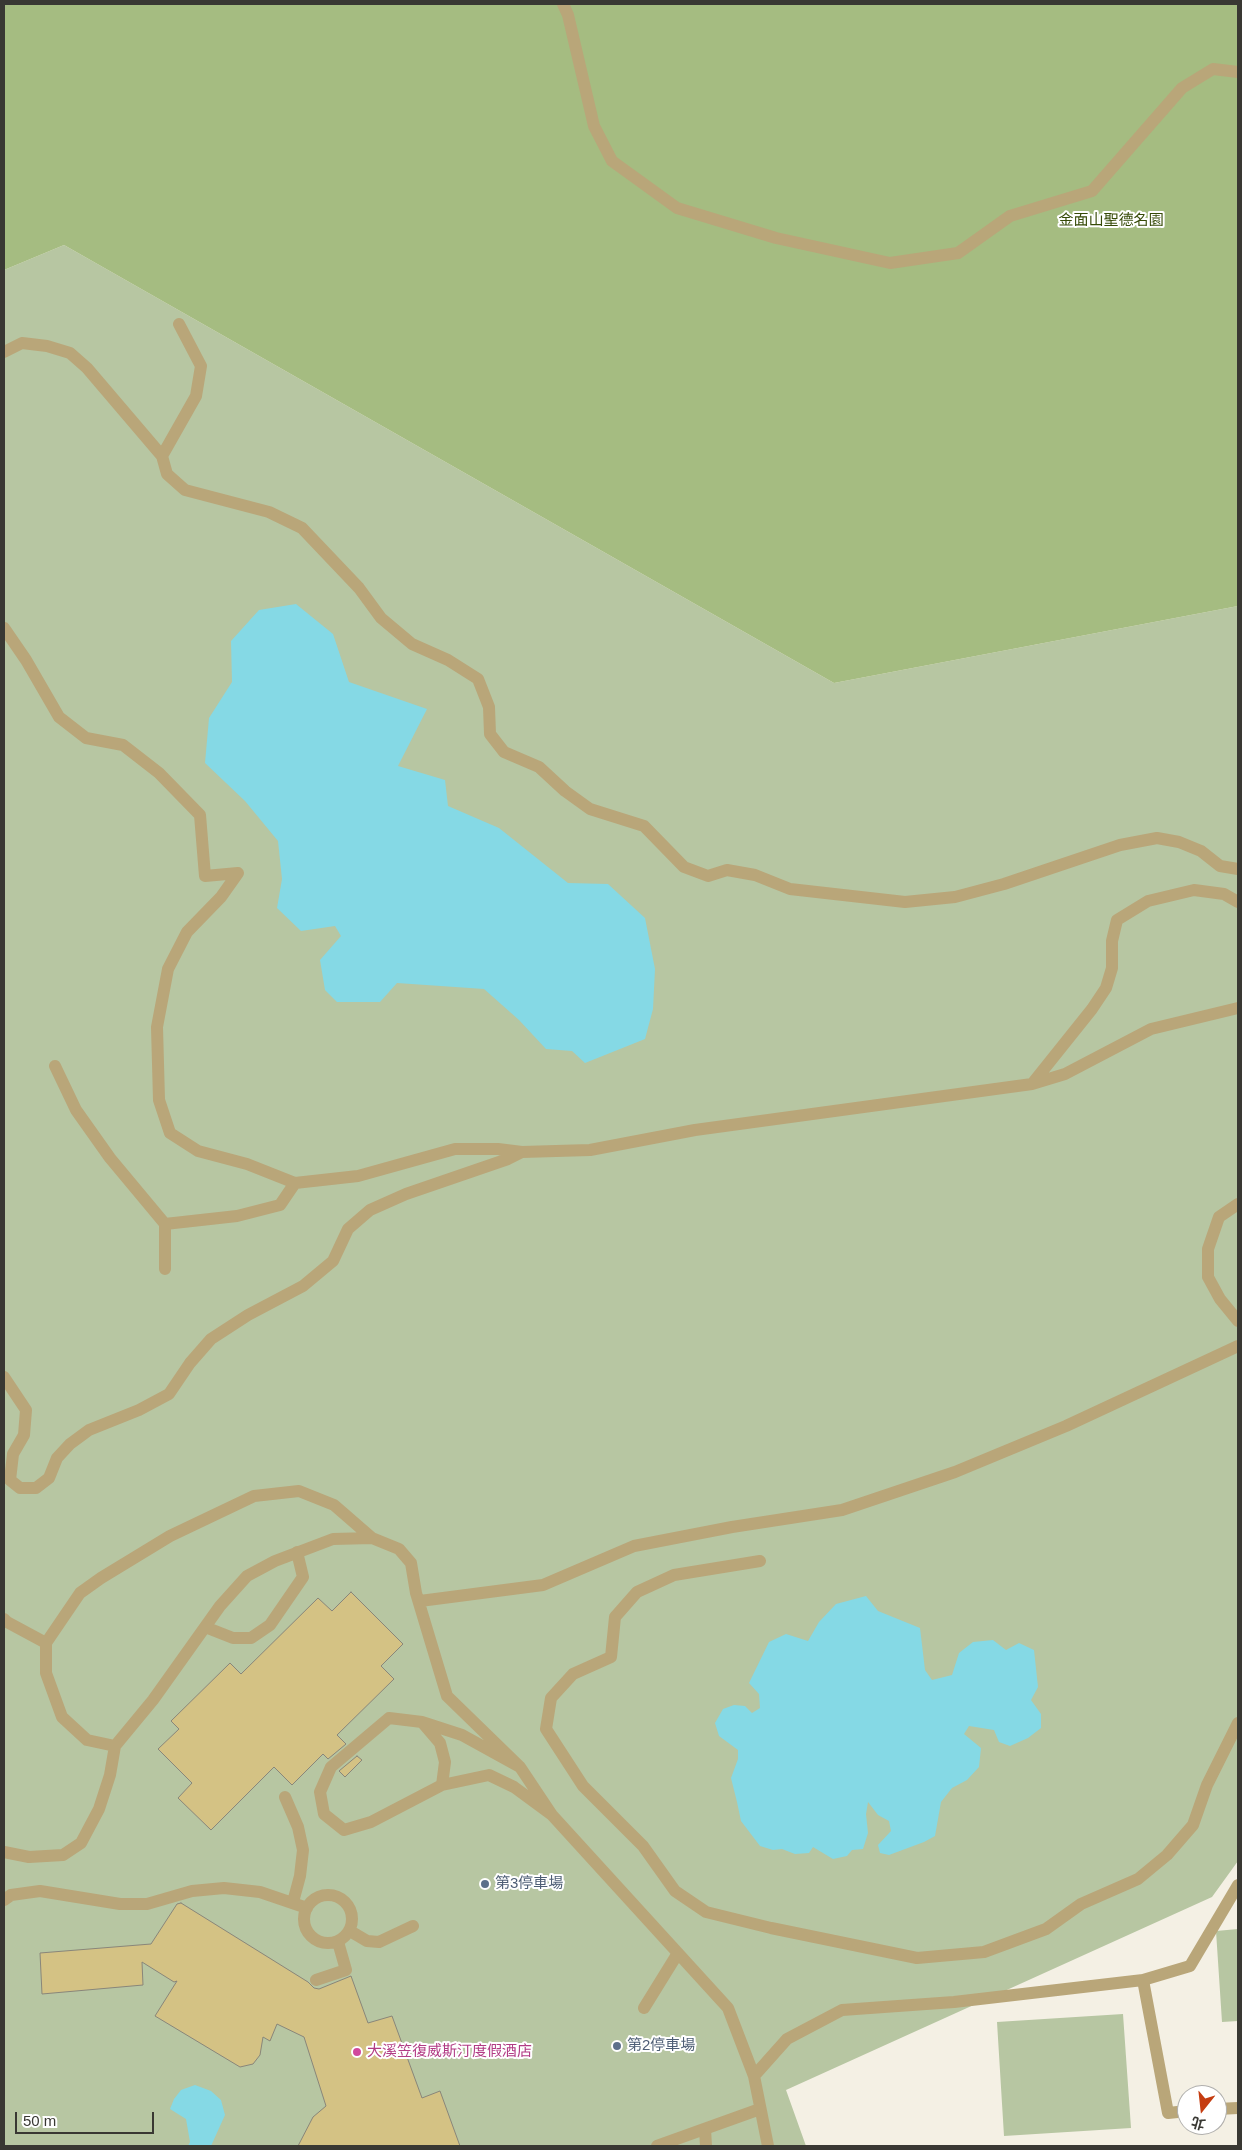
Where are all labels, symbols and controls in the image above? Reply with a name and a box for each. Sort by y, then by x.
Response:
park label: 金面山聖德名園 [1059,212,1163,230]
place label: 第3停車場 [495,1875,563,1893]
marker: 第3停車場 [479,1878,491,1890]
place label: 第2停車場 [627,2037,695,2055]
marker: 第2停車場 [611,2040,623,2052]
place label: 大溪笠復威斯汀度假酒店 [367,2043,532,2061]
marker: 大溪笠復威斯汀度假酒店 [351,2046,363,2058]
north arrow [1177,2085,1227,2135]
scale bar [18,2102,156,2134]
text: 50 m [23,2112,56,2129]
text: 北 [1189,2114,1207,2133]

